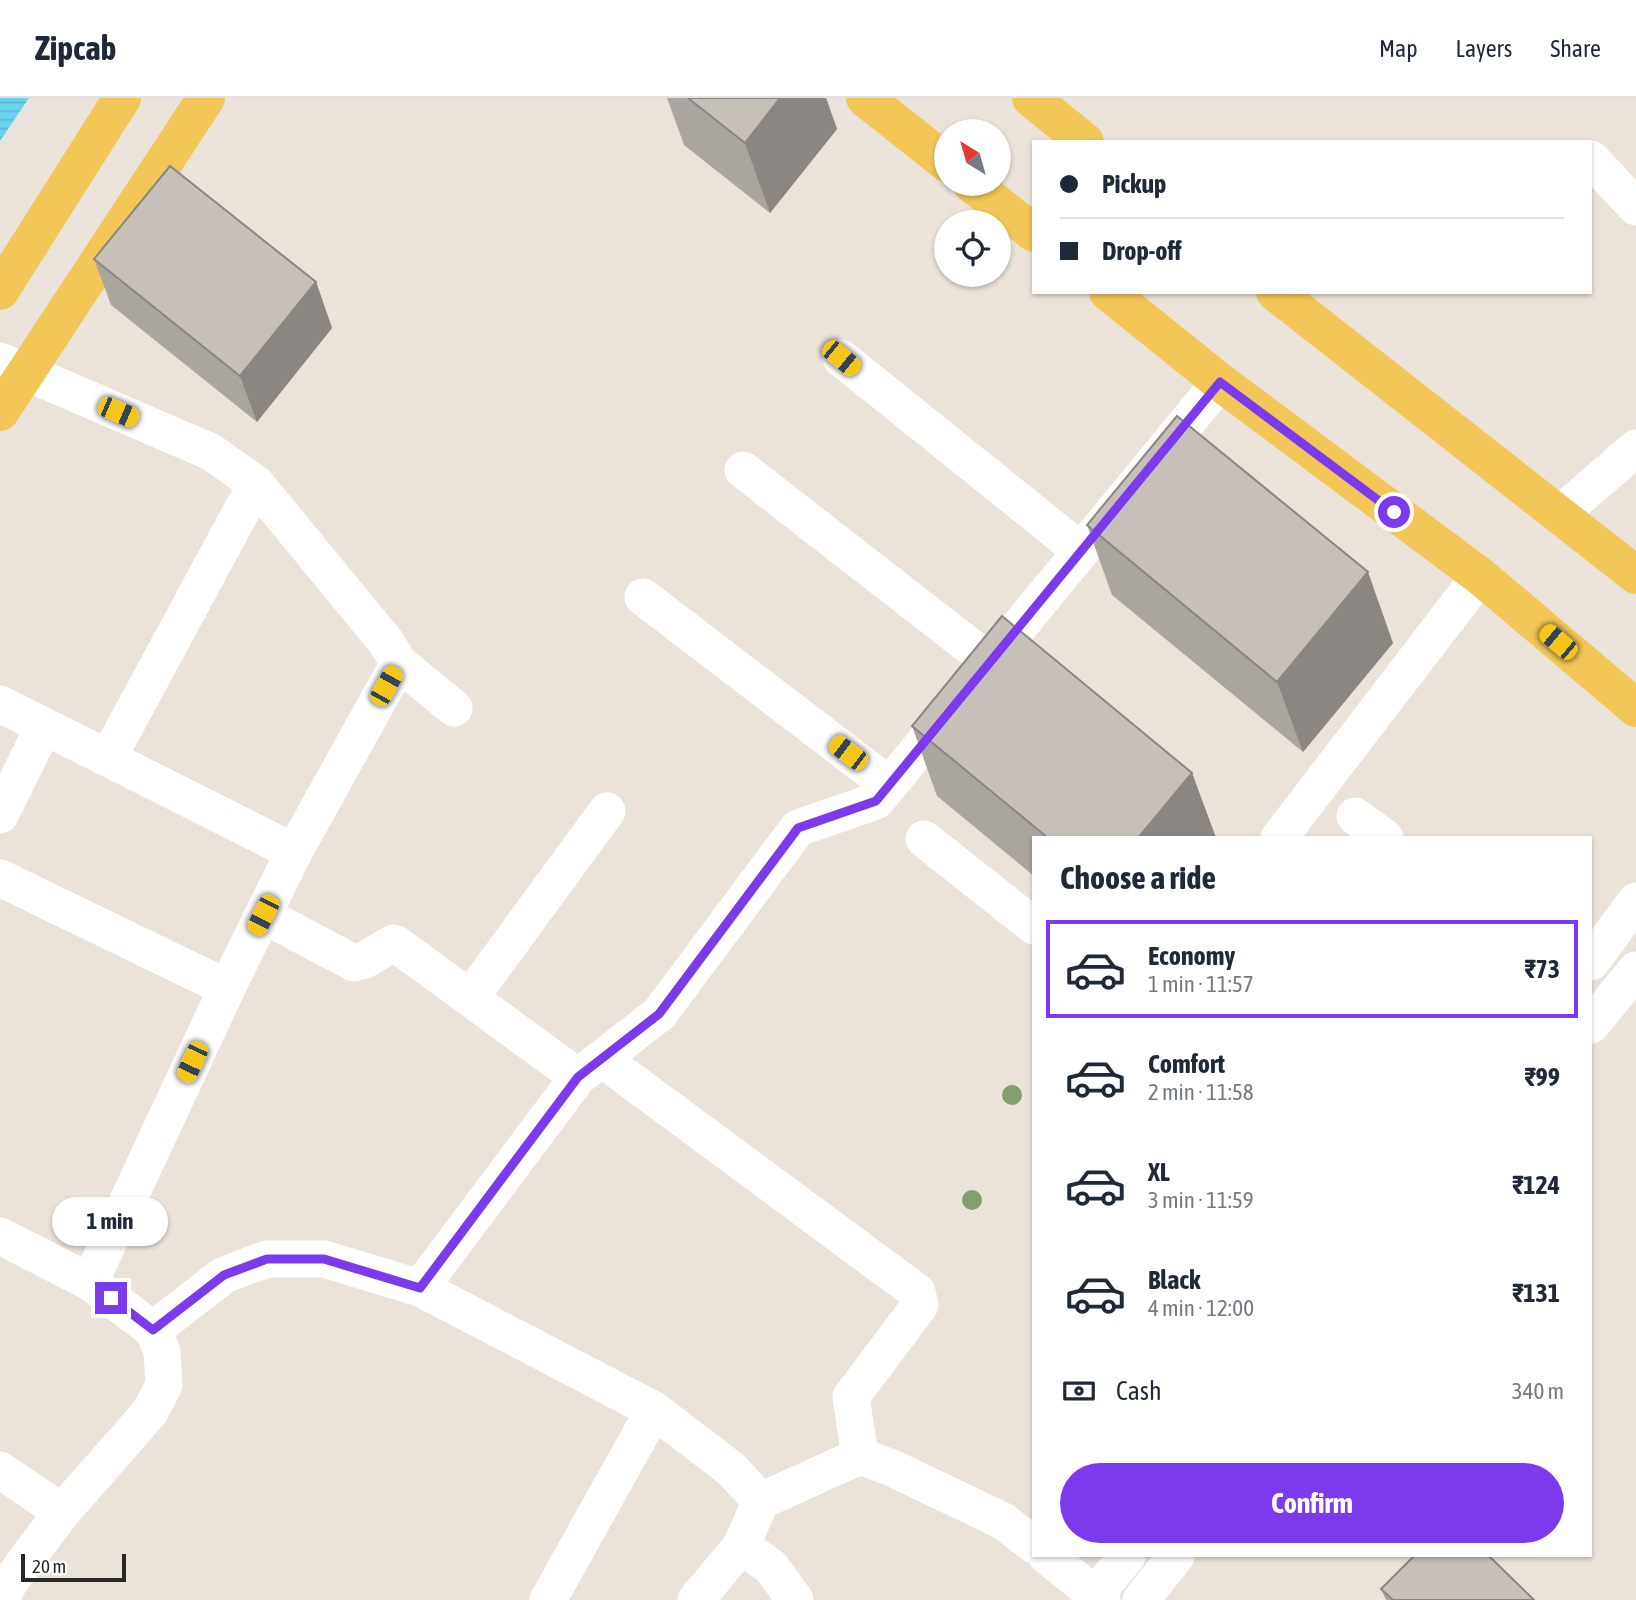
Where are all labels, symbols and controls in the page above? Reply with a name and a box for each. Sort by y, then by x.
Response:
text: Zipcab [35,29,116,67]
text: Map [1379,35,1418,62]
text: Layers [1456,35,1512,62]
text: Share [1550,35,1601,62]
north arrow [934,119,1012,196]
map controls [934,119,1011,287]
text: Pickup [1102,169,1166,199]
button: locate [934,210,1011,287]
text: Drop-off [1102,236,1182,266]
car [819,337,864,379]
car [95,394,142,430]
route start [1378,496,1410,528]
car [1536,620,1581,664]
car [367,663,406,709]
car [825,732,872,774]
text: Choose a ride [1060,859,1216,896]
car [245,892,282,938]
icon: car [1064,938,1127,1001]
text: Economy [1148,941,1235,971]
text: ₹73 [1524,954,1560,984]
text: 1 min · 11:57 [1148,971,1254,997]
car [174,1039,211,1085]
icon: car [1064,1046,1127,1109]
text: Comfort [1148,1049,1225,1079]
text: ₹99 [1524,1062,1560,1092]
text: 2 min · 11:58 [1148,1079,1254,1105]
icon: car [1064,1154,1127,1217]
text: XL [1148,1157,1170,1187]
text: ₹124 [1512,1170,1560,1200]
text: 3 min · 11:59 [1148,1187,1254,1213]
callout: 1 min [53,1196,169,1246]
text: 1 min [87,1208,133,1234]
icon: car [1064,1262,1127,1325]
text: Black [1148,1265,1200,1295]
text: ₹131 [1512,1278,1560,1308]
route end [95,1282,127,1314]
text: 4 min · 12:00 [1148,1295,1254,1321]
icon: cash [1060,1372,1098,1410]
text: Cash [1116,1376,1162,1406]
text: 340 m [1512,1378,1564,1404]
button: Confirm [1060,1463,1564,1543]
scale bar [21,1551,126,1583]
text: 20 m [32,1555,66,1577]

